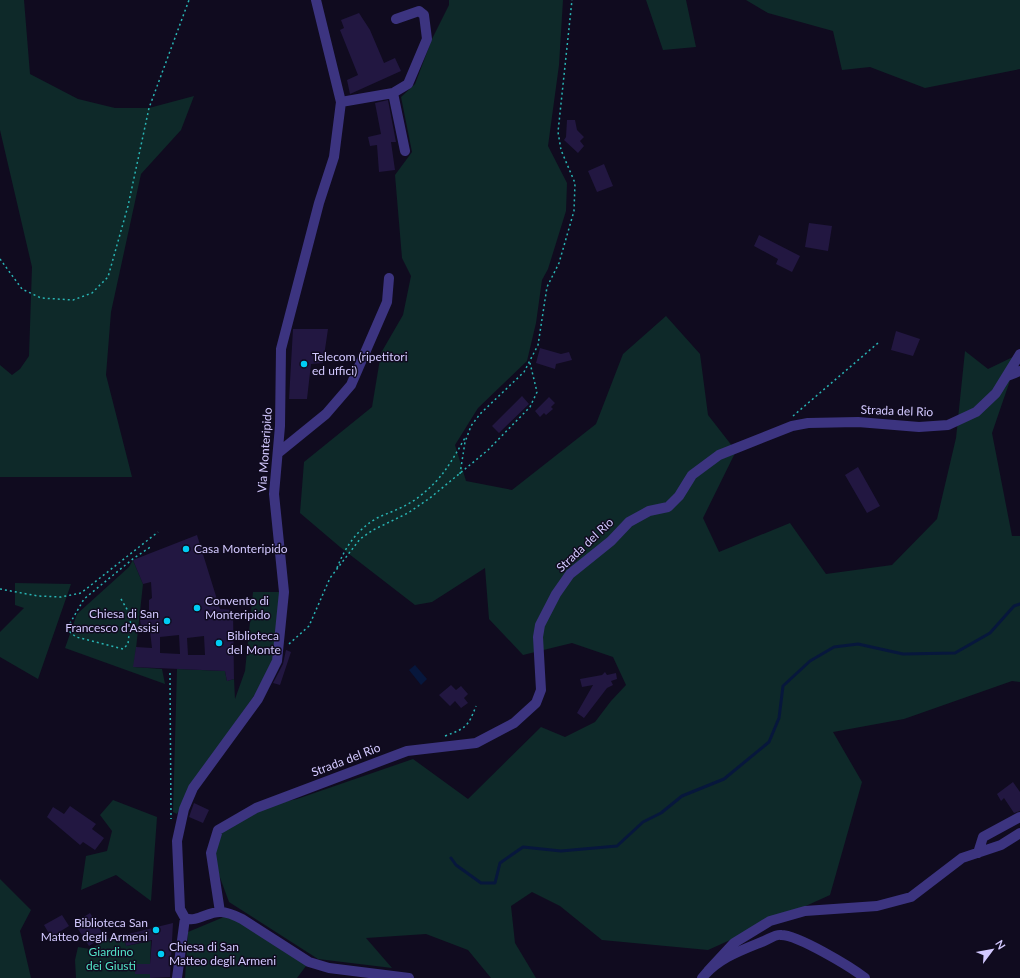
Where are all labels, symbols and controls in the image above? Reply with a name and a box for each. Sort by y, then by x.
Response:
place label: Telecom (ripetitori ed uffici) [312,349,408,378]
marker: Telecom (ripetitori ed uffici) [299,359,309,369]
street label: Strada del Rio [860,402,934,419]
street label: Via Monteripido [254,407,275,493]
street label: Strada del Rio [553,514,616,575]
place label: Casa Monteripido [194,541,288,556]
marker: Casa Monteripido [181,544,191,554]
place label: Convento di Monteripido [205,593,271,622]
marker: Convento di Monteripido [192,603,202,613]
place label: Chiesa di San Francesco d'Assisi [65,606,159,635]
marker: Chiesa di San Francesco d'Assisi [162,616,172,626]
place label: Biblioteca del Monte [227,628,281,657]
marker: Biblioteca del Monte [214,638,224,648]
street label: Strada del Rio [309,739,383,780]
place label: Biblioteca San Matteo degli Armeni [41,915,148,944]
marker: Biblioteca San Matteo degli Armeni [151,925,161,935]
north arrow [972,930,1012,970]
text: N [993,937,1009,951]
place label: Chiesa di San Matteo degli Armeni [169,939,276,968]
park label: Giardino dei Giusti [86,944,136,973]
marker: Chiesa di San Matteo degli Armeni [156,949,166,959]

